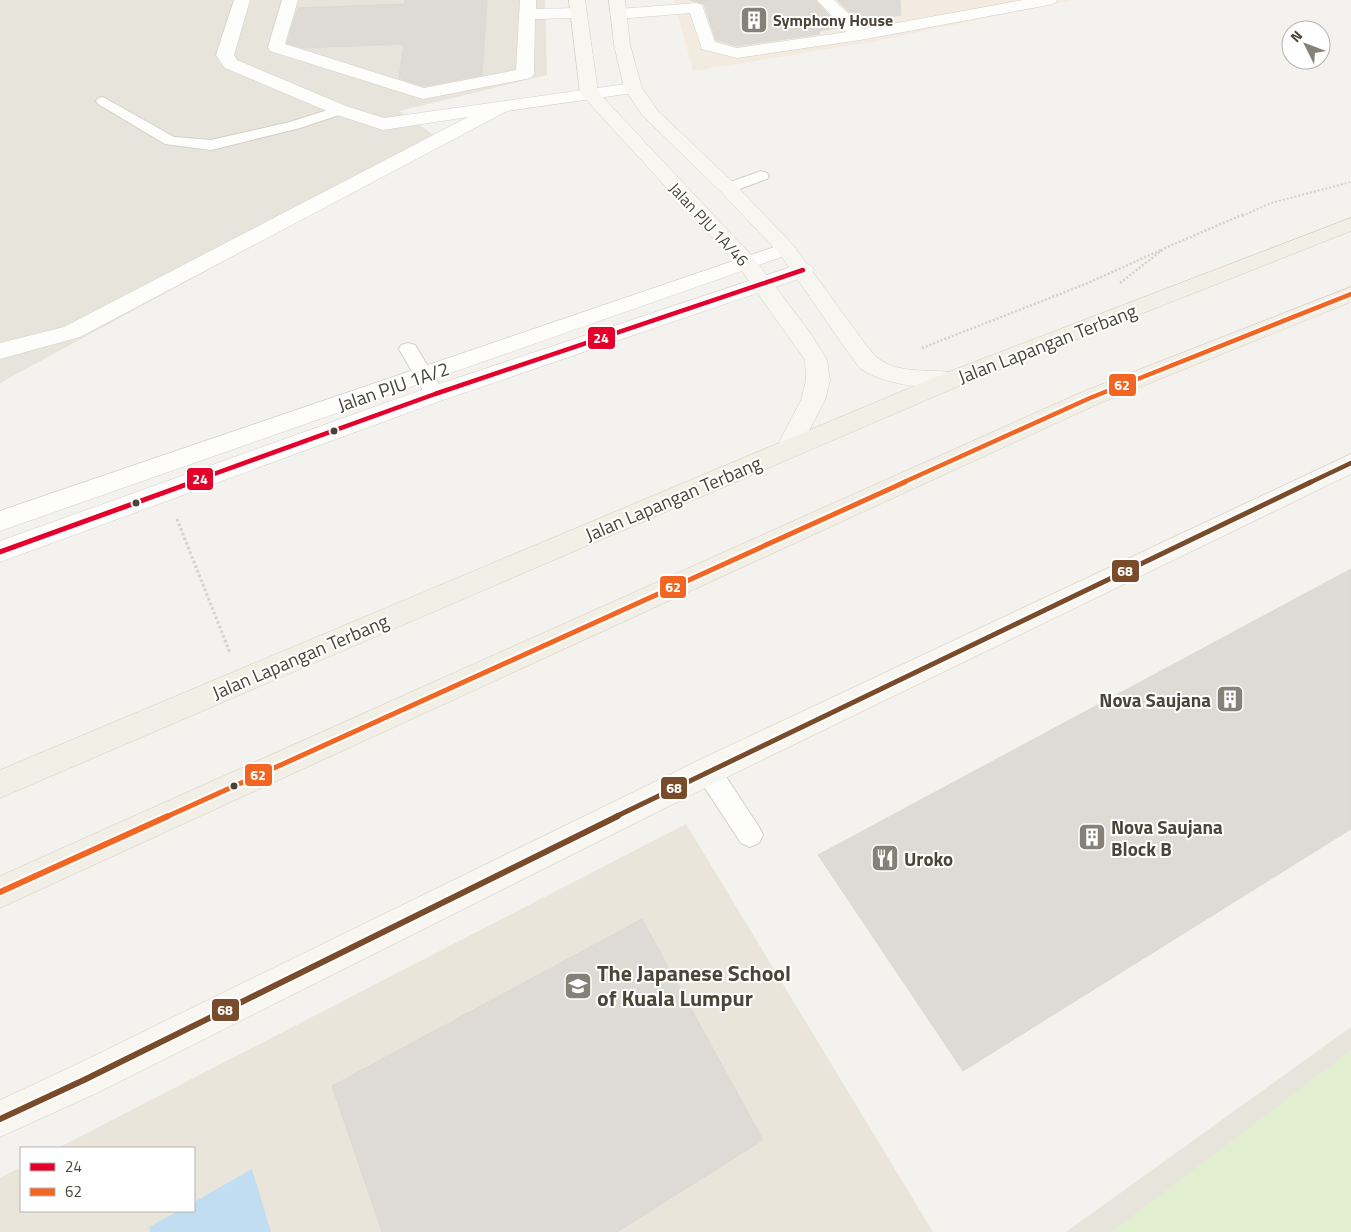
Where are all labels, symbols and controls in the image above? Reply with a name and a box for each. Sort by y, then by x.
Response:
building icon: Symphony House [739,5,769,35]
place label: Symphony House [773,8,893,32]
north arrow [1281,20,1331,70]
text: N [1285,25,1307,47]
street label: Jalan PJU 1A/46 [664,177,754,271]
street label: Jalan Lapangan Terbang [953,295,1141,390]
line badge: 24 [587,326,616,350]
text: 24 [593,327,609,348]
street label: Jalan PJU 1A/2 [333,353,453,419]
line badge: 62 [1108,373,1137,397]
text: 62 [1114,374,1130,395]
unlabelled marker [329,426,339,436]
street label: Jalan Lapangan Terbang [580,448,766,548]
line badge: 24 [186,467,214,491]
text: 24 [192,468,208,489]
unlabelled marker [131,498,141,508]
line badge: 68 [1111,559,1140,583]
text: 68 [1117,560,1133,581]
line badge: 62 [659,575,687,599]
text: 62 [665,576,681,597]
street label: Jalan Lapangan Terbang [207,606,393,706]
building icon: Nova Saujana [1215,684,1245,714]
place label: Nova Saujana [1099,685,1211,714]
line badge: 62 [244,763,273,787]
text: 62 [250,764,266,785]
line badge: 68 [660,776,688,800]
text: 68 [666,777,682,798]
unlabelled marker [229,781,239,791]
place label: Nova Saujana Block B [1111,812,1223,863]
building icon: Nova Saujana Block B [1077,822,1107,852]
restaurant icon: Uroko [870,843,900,873]
place label: Uroko [904,844,953,873]
place label: The Japanese School of Kuala Lumpur [597,956,791,1015]
school or university icon: The Japanese School of Kuala Lumpur [563,971,593,1001]
line badge: 68 [211,998,240,1022]
text: 68 [217,999,233,1020]
legend [20,1147,195,1212]
text: 24 [65,1155,82,1178]
text: 62 [65,1180,82,1203]

